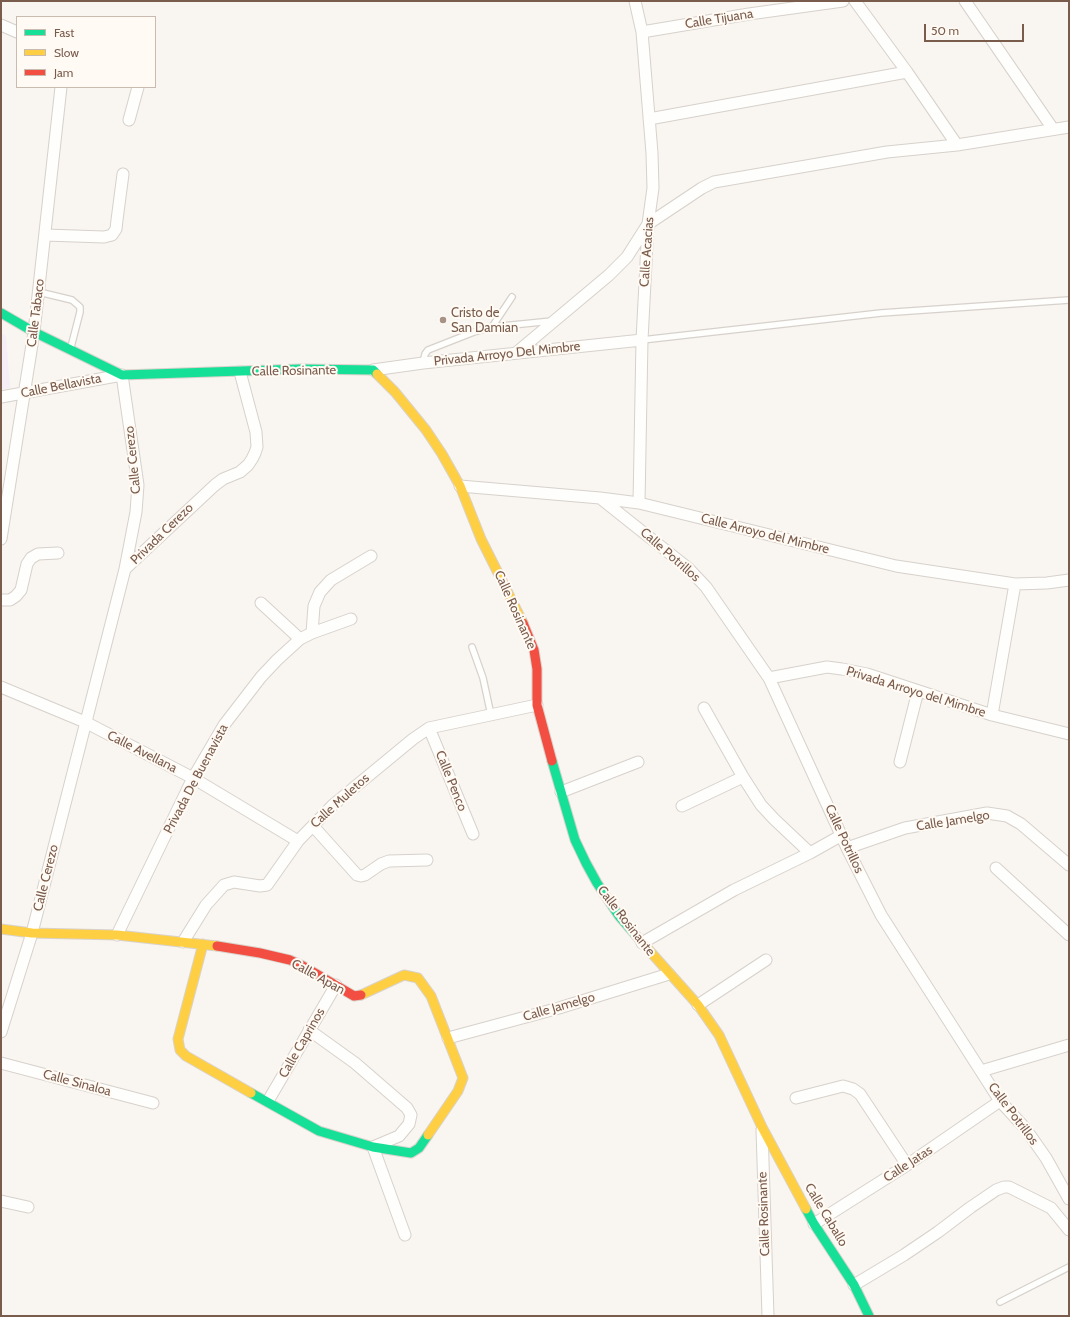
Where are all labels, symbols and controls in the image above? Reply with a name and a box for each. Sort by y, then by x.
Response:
street label: Calle Tijuana [684,6,754,32]
legend [16,16,156,88]
scale bar [926,16,1026,42]
text: 50 m [931,23,959,38]
text: Fast [54,25,74,40]
text: Slow [54,45,79,60]
text: Jam [54,65,73,80]
street label: Calle Acacias [637,216,657,288]
street label: Calle Tabaco [24,278,48,348]
place label: Cristo de San Damian [451,305,518,336]
marker: Cristo de San Damian [438,315,448,325]
street label: Privada Arroyo Del Mimbre [433,339,581,369]
street label: Calle Rosinante [252,362,336,380]
street label: Calle Bellavista [19,371,103,401]
street label: Calle Cerezo [122,425,144,495]
street label: Privada Cerezo [127,500,197,568]
street label: Calle Arroyo del Mimbre [699,510,831,558]
street label: Calle Potrillos [637,525,703,585]
street label: Calle Rosinante [491,568,539,652]
street label: Privada Arroyo del Mimbre [844,663,988,721]
street label: Privada De Buenavista [161,722,231,836]
street label: Calle Avellana [104,728,180,776]
street label: Calle Penco [432,748,470,814]
street label: Calle Muletos [307,771,373,831]
street label: Calle Potrillos [821,802,867,876]
street label: Calle Jamelgo [915,808,991,834]
street label: Calle Cerezo [30,843,62,913]
street label: Calle Rosinante [594,883,658,959]
street label: Calle Apan [289,956,347,998]
street label: Calle Jamelgo [521,989,597,1025]
street label: Calle Caprinos [276,1005,328,1081]
street label: Calle Sinaloa [41,1066,113,1100]
street label: Calle Potrillos [984,1080,1042,1148]
street label: Calle Jatas [881,1142,935,1186]
street label: Calle Rosinante [755,1172,773,1256]
street label: Calle Caballo [801,1181,851,1249]

